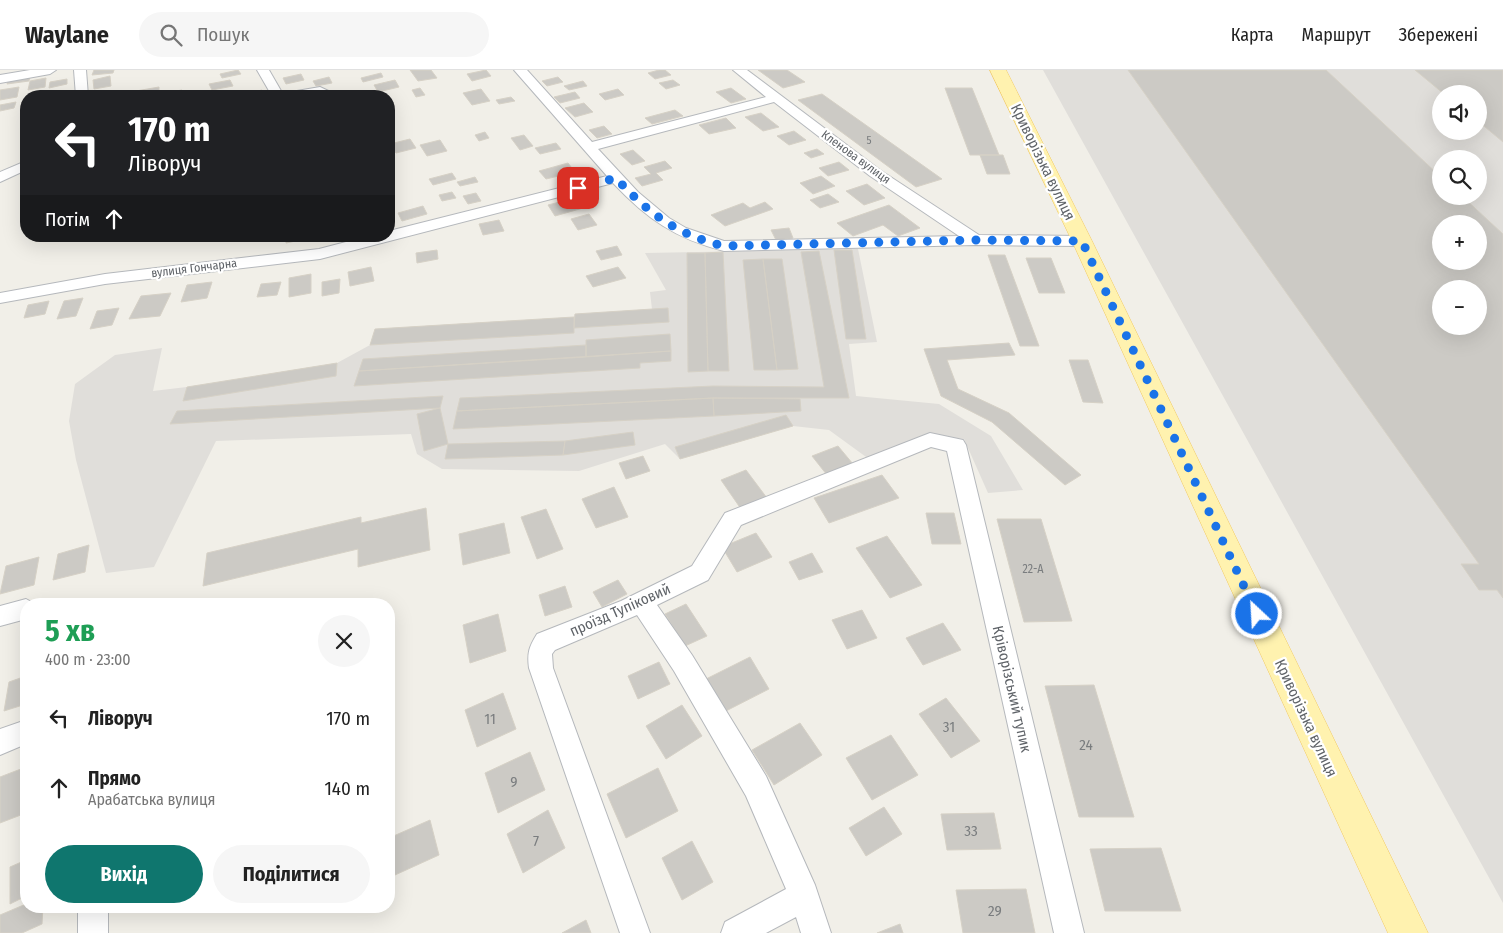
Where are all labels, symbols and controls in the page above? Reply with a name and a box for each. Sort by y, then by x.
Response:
search box [139,12,489,57]
text: Waylane [25,21,109,49]
icon: search [157,21,185,49]
text: Пошук [197,23,249,46]
text: Карта [1231,24,1274,46]
text: Маршрут [1302,24,1371,46]
text: Збережені [1399,24,1478,46]
map controls [1432,85,1487,335]
button: sound [1432,85,1487,140]
street label: Криворізька вулиця [1007,101,1079,223]
text: 170 m [128,108,211,150]
icon: left [45,110,110,175]
street label: Кленова вулиця [819,127,893,187]
house number: 5 [866,134,872,147]
text: Ліворуч [128,150,201,177]
button: search [1432,150,1487,205]
pin [557,167,599,209]
icon: arrive [564,174,592,202]
icon: ahead [100,205,128,233]
text: Потім [45,208,90,231]
button: + [1432,215,1487,270]
street label: вулиця Гончарна [150,256,238,280]
button: − [1432,280,1487,335]
house number: 22-А [1022,562,1044,576]
street label: проїзд Тупіковий [567,580,673,640]
position arrow [1230,587,1282,639]
text: 5 хв [45,613,95,649]
button: close [318,615,370,667]
street label: Кріворізський тупик [989,624,1035,754]
text: 400 m · 23:00 [45,650,131,669]
street label: Криворізька вулиця [1271,656,1341,780]
icon: left [45,704,73,732]
text: Ліворуч [88,707,153,730]
text: 170 m [326,707,370,730]
house number: 11 [484,710,496,728]
house number: 31 [943,718,955,736]
house number: 24 [1079,736,1093,754]
text: Прямо [88,767,141,790]
house number: 9 [510,773,518,791]
icon: ahead [45,774,73,802]
text: 140 m [324,777,370,800]
text: Арабатська вулиця [88,790,216,809]
house number: 33 [964,822,978,840]
house number: 7 [533,832,539,850]
button: Вихід [45,845,203,903]
button: Поділитися [213,845,370,903]
house number: 29 [988,902,1002,920]

